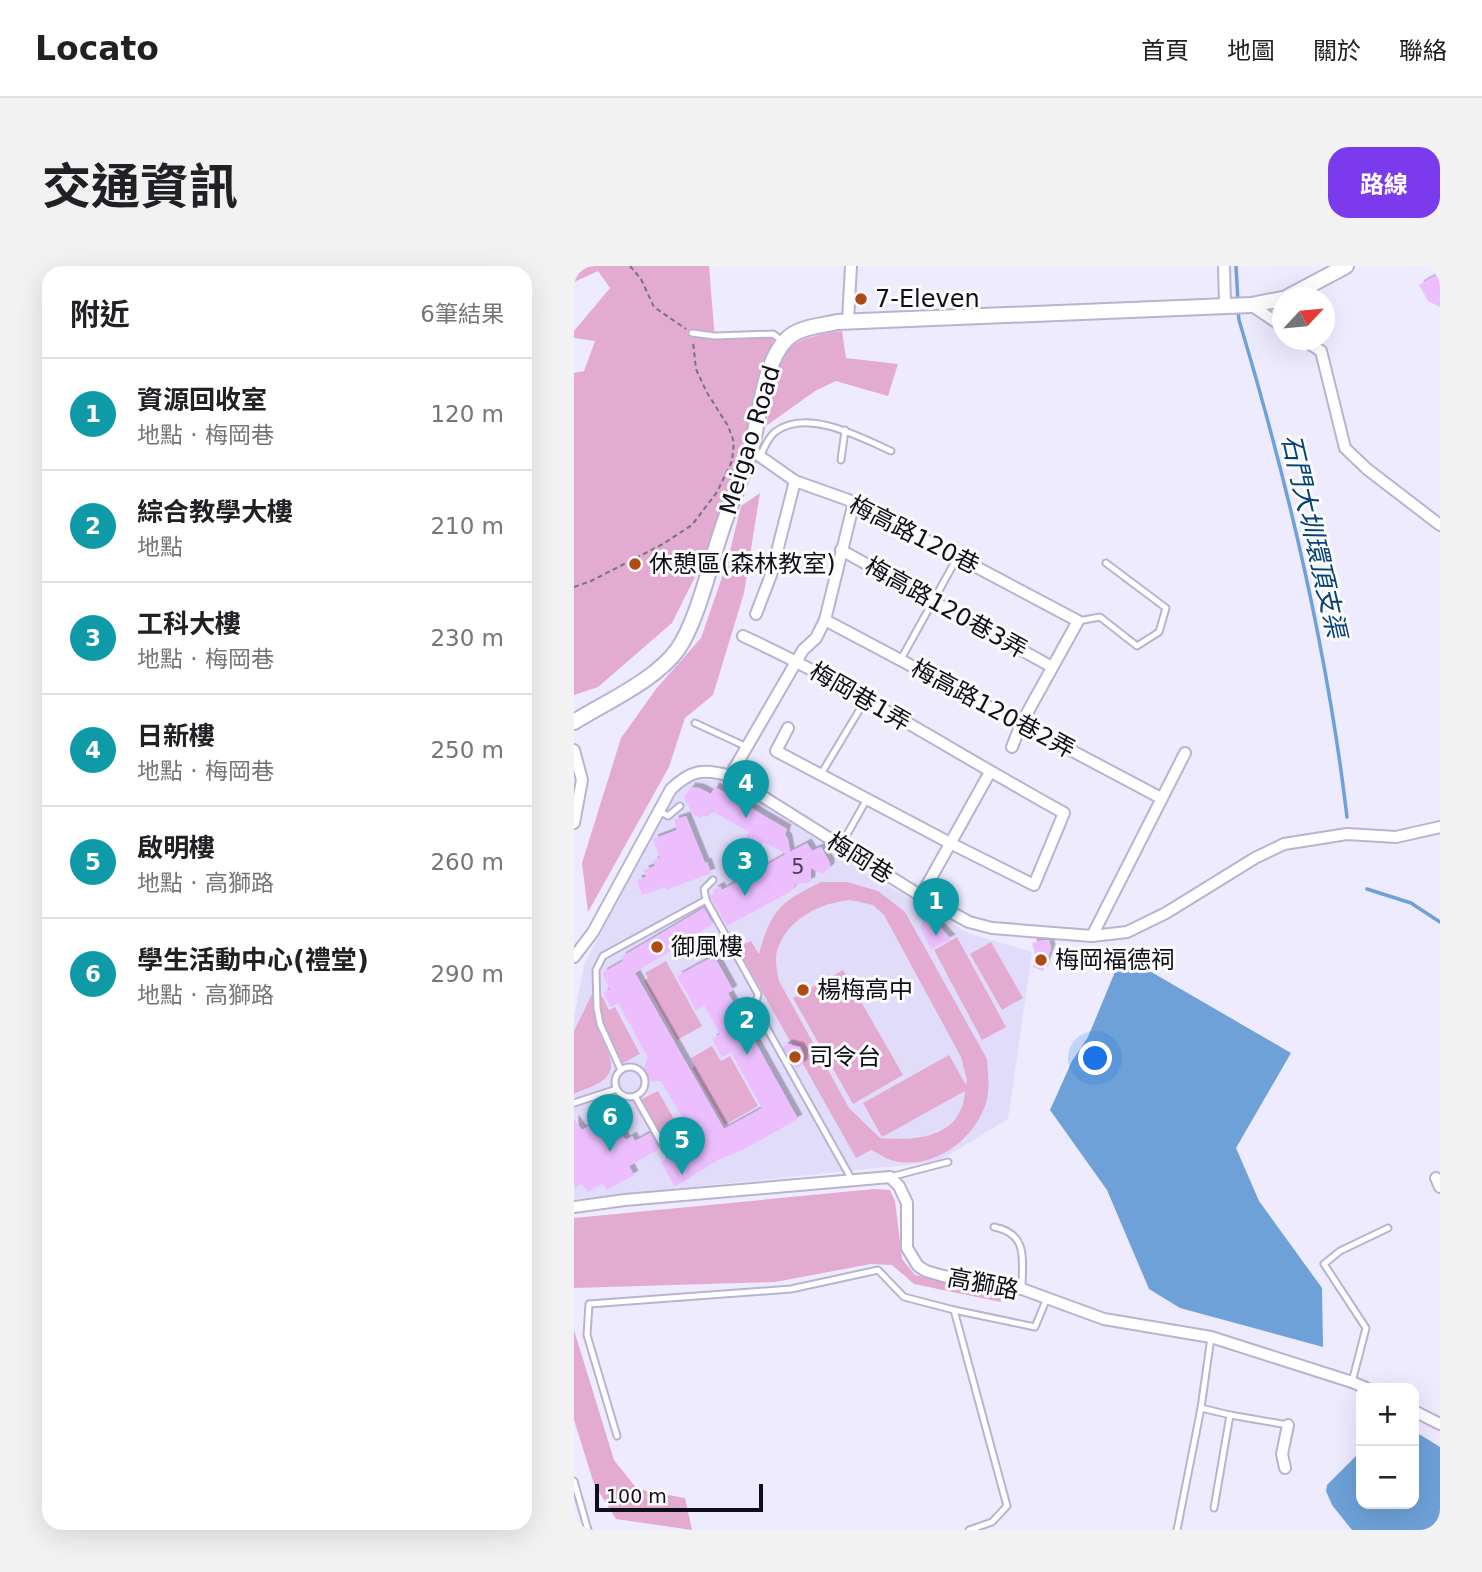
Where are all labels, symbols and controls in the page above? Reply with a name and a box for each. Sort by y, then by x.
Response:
text: Locato [35,29,159,68]
text: 首頁 [1141,37,1189,65]
text: 地圖 [1227,37,1275,65]
text: 關於 [1313,37,1361,65]
text: 聯絡 [1399,37,1447,65]
button: 路線 [1328,147,1440,218]
text: 交通資訊 [42,159,238,216]
place label: 7-Eleven [875,285,980,313]
north arrow [1272,287,1335,350]
marker: 7-Eleven [853,291,869,307]
text: 附近 [70,297,130,332]
text: 6筆結果 [420,301,504,327]
street label: Meigao Road [714,362,786,518]
text: 資源回收室 [137,385,267,415]
text: 1 [85,401,101,427]
text: 120 m [430,401,504,427]
text: 地點 · 梅岡巷 [137,422,274,448]
water label: 石門大圳環頂支渠 [1276,431,1353,645]
street label: 梅高路120巷 [844,490,984,580]
text: 綜合教學大樓 [137,497,293,527]
text: 2 [85,513,101,539]
text: 210 m [430,513,504,539]
text: 地點 [137,534,183,560]
place label: 休憩區(森林教室) [649,550,836,578]
street label: 梅高路120巷3弄 [860,552,1032,664]
marker: 休憩區(森林教室) [627,556,643,572]
text: 工科大樓 [137,609,241,639]
text: 3 [85,625,101,651]
text: 230 m [430,625,504,651]
text: 地點 · 梅岡巷 [137,646,274,672]
street label: 梅高路120巷2弄 [906,654,1080,764]
street label: 梅岡巷1弄 [805,657,915,737]
text: 日新樓 [137,721,215,751]
text: 4 [85,737,101,763]
text: 250 m [430,737,504,763]
text: 地點 · 梅岡巷 [137,758,274,784]
pin: 4 [723,760,769,818]
street label: 梅岡巷 [822,827,898,889]
text: 啟明樓 [137,833,215,863]
pin: 3 [722,838,768,896]
text: 5 [85,849,101,875]
text: 260 m [430,849,504,875]
house number: 5 [791,855,805,879]
text: 地點 · 高獅路 [137,870,274,896]
pin: 1 [913,878,959,936]
place label: 御風樓 [671,933,743,961]
marker: 御風樓 [649,939,665,955]
text: 學生活動中心(禮堂) [137,945,369,975]
place label: 梅岡福德祠 [1055,946,1175,974]
marker: 梅岡福德祠 [1033,952,1049,968]
text: 6 [85,961,101,987]
text: 290 m [430,961,504,987]
place label: 楊梅高中 [817,976,913,1004]
text: 地點 · 高獅路 [137,982,274,1008]
marker: 楊梅高中 [795,982,811,998]
pin: 2 [724,997,770,1055]
your location [1078,1041,1112,1075]
place label: 司令台 [809,1043,881,1071]
marker: 司令台 [787,1049,803,1065]
pin: 6 [587,1094,633,1152]
pin: 5 [659,1117,705,1175]
street label: 高獅路 [945,1263,1021,1305]
map controls [1356,1383,1419,1509]
button: + [1356,1383,1419,1446]
button: − [1356,1446,1419,1509]
scale bar [595,1481,763,1513]
text: 100 m [606,1485,667,1507]

